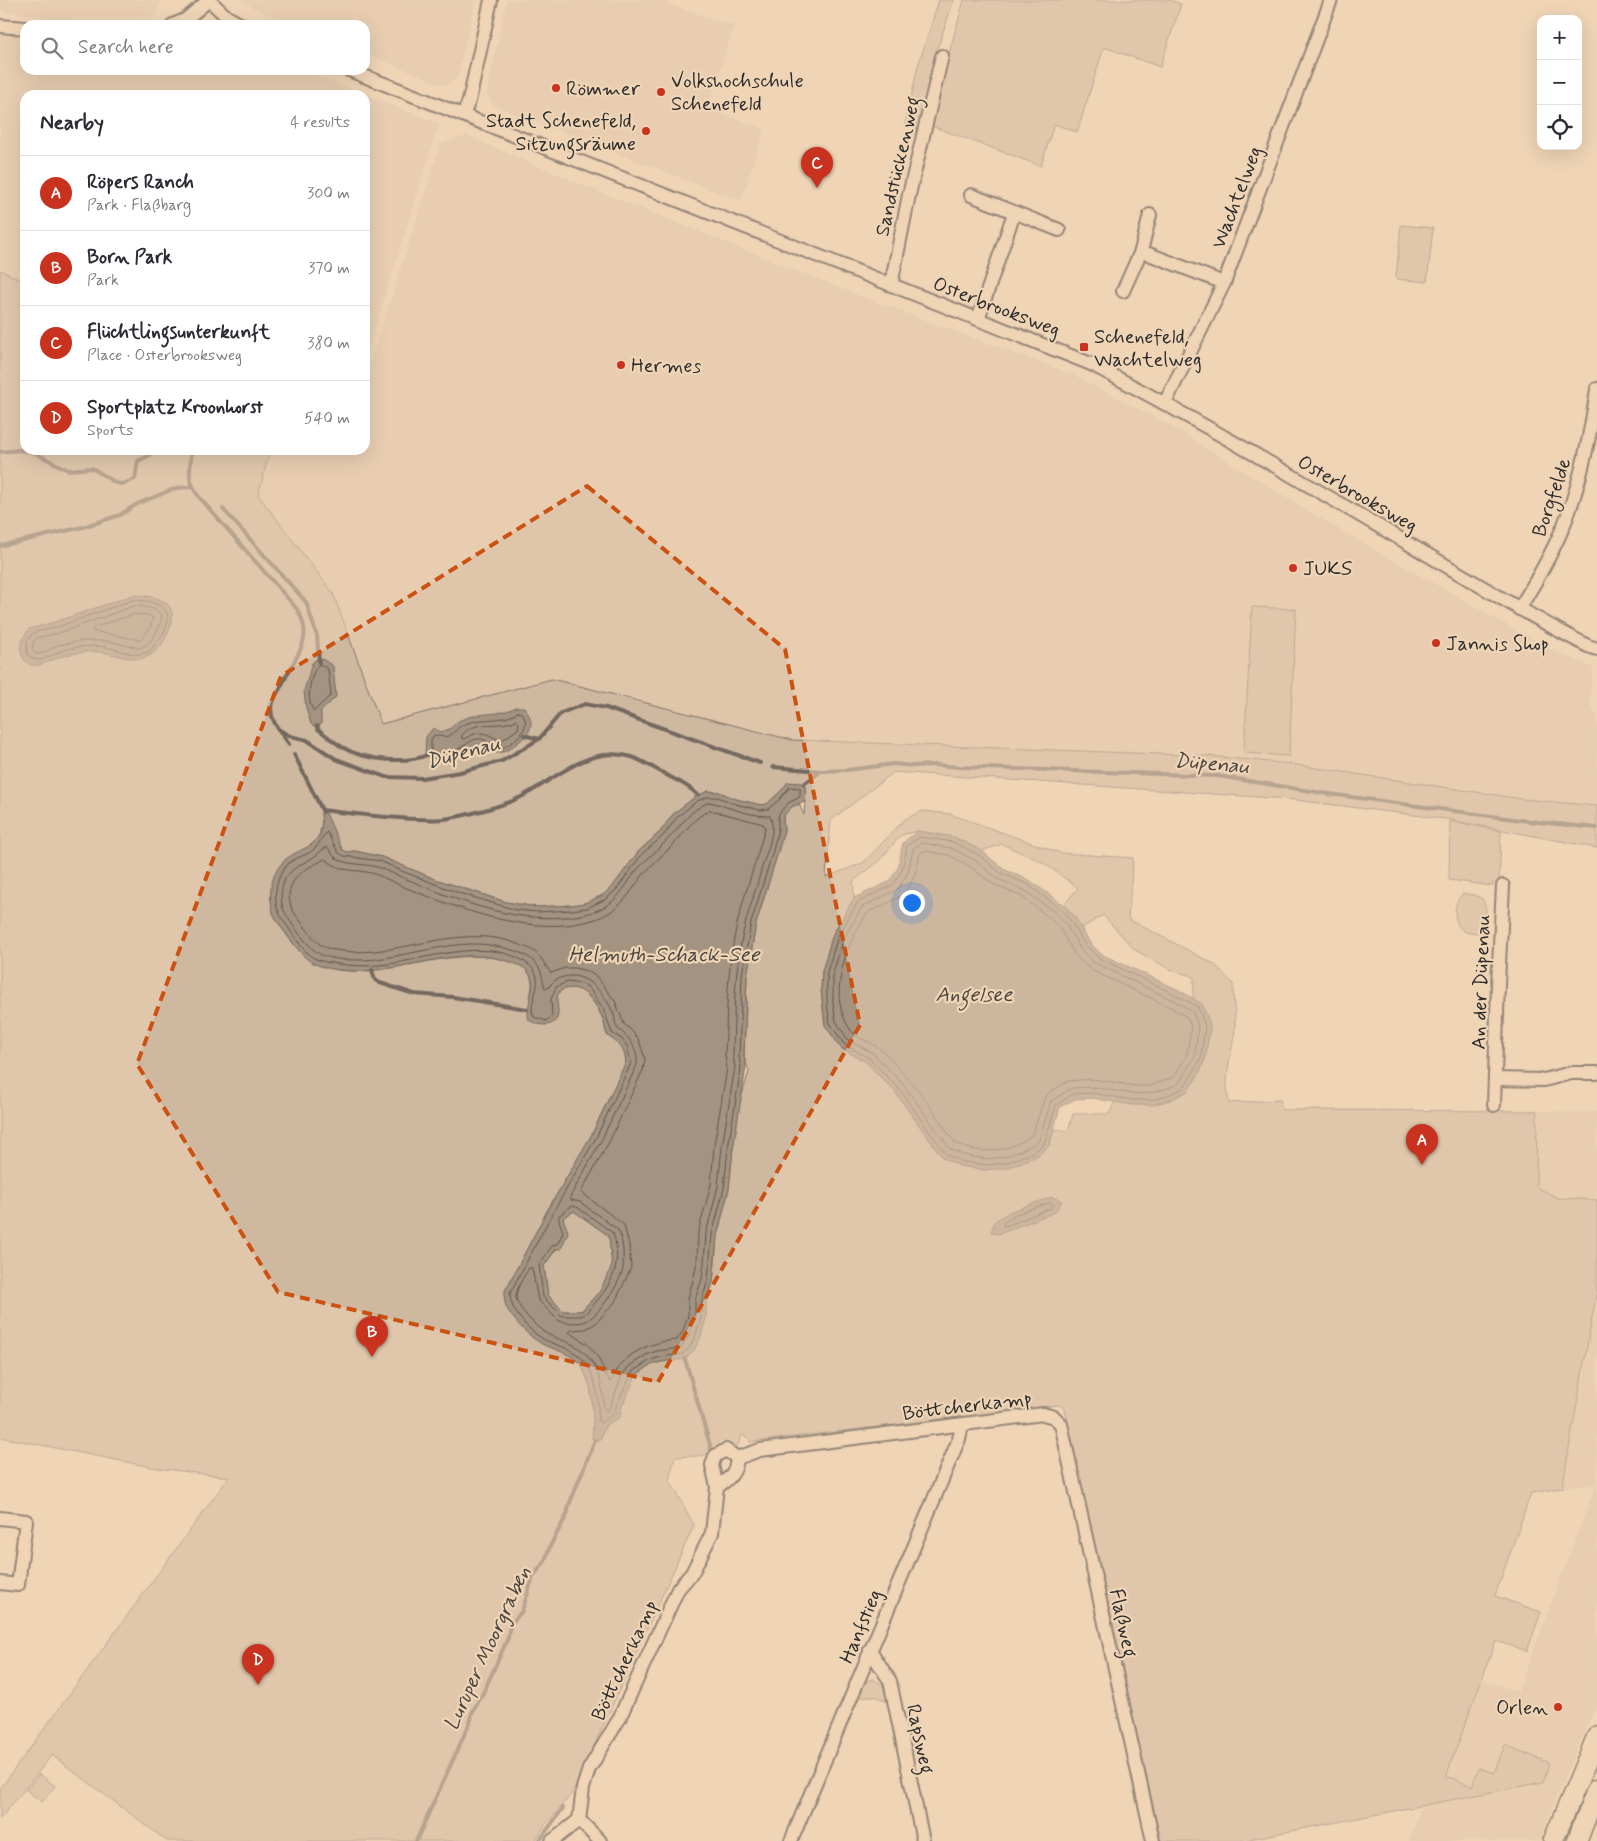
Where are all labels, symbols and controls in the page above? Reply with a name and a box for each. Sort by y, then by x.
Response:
map controls [1537,15,1582,150]
button: + [1537,15,1582,60]
search box [20,20,370,75]
icon: search [38,34,66,62]
text: Search here [78,35,174,60]
button: − [1537,60,1582,105]
place label: Volkshochschule Schenefeld [671,68,804,118]
place label: Römmer [566,76,641,103]
marker: Römmer [550,82,562,94]
marker: Volkshochschule Schenefeld [655,86,667,98]
street label: Sandstückenweg [869,94,930,240]
button: locate [1537,105,1582,150]
place label: Stadt Schenefeld, Sitzungsräume [486,108,636,160]
text: Nearby [40,109,104,137]
text: 4 results [290,112,350,133]
marker: Stadt Schenefeld, Sitzungsräume [640,125,652,137]
street label: Wachtelweg [1206,142,1269,253]
pin: C [801,147,833,188]
text: Röpers Ranch [87,170,194,195]
text: A [51,183,61,204]
text: 300 m [307,183,350,204]
text: Park · Flaßbarg [87,195,191,216]
text: Born Park [87,245,172,270]
text: B [51,258,61,279]
text: 370 m [308,258,350,279]
text: Park [87,270,119,291]
street label: Osterbrooksweg [929,271,1064,344]
text: Flüchtlingsunterkunft [87,320,270,345]
place label: Schenefeld, Wachtelweg [1094,324,1202,374]
text: C [50,333,62,354]
text: 380 m [307,333,350,354]
marker: Schenefeld, Wachtelweg [1078,341,1090,353]
text: Place · Osterbrooksweg [87,345,242,366]
place label: Hermes [631,353,701,380]
marker: Hermes [615,359,627,371]
text: Sportplatz Kroonhorst [87,395,263,420]
text: D [50,408,62,429]
text: 540 m [304,408,350,429]
text: Sports [87,420,133,441]
street label: Osterbrooksweg [1292,449,1422,540]
street label: Borgfelde [1526,454,1579,541]
place label: JUKS [1303,556,1352,583]
marker: JUKS [1287,562,1299,574]
place label: Jannis Shop [1446,631,1549,658]
marker: Jannis Shop [1430,637,1442,649]
water label: Düpenau [423,730,504,776]
water label: Düpenau [1173,747,1251,781]
your location [899,890,925,916]
street label: An der Düpenau [1466,914,1497,1050]
water label: Helmuth-Schack-See [569,941,761,969]
water label: Angelsee [935,981,1013,1011]
pin: A [1406,1124,1438,1165]
pin: B [356,1316,388,1357]
street label: Böttcherkamp [901,1385,1034,1428]
water label: Luruper Moorgraben [438,1562,538,1735]
street label: Hanfstieg [834,1585,889,1668]
street label: Flaßweg [1100,1586,1143,1661]
street label: Böttcherkamp [586,1596,665,1725]
pin: D [242,1644,274,1685]
place label: Orlen [1496,1695,1548,1722]
marker: Orlen [1552,1701,1564,1713]
street label: Rapsweg [897,1702,940,1777]

